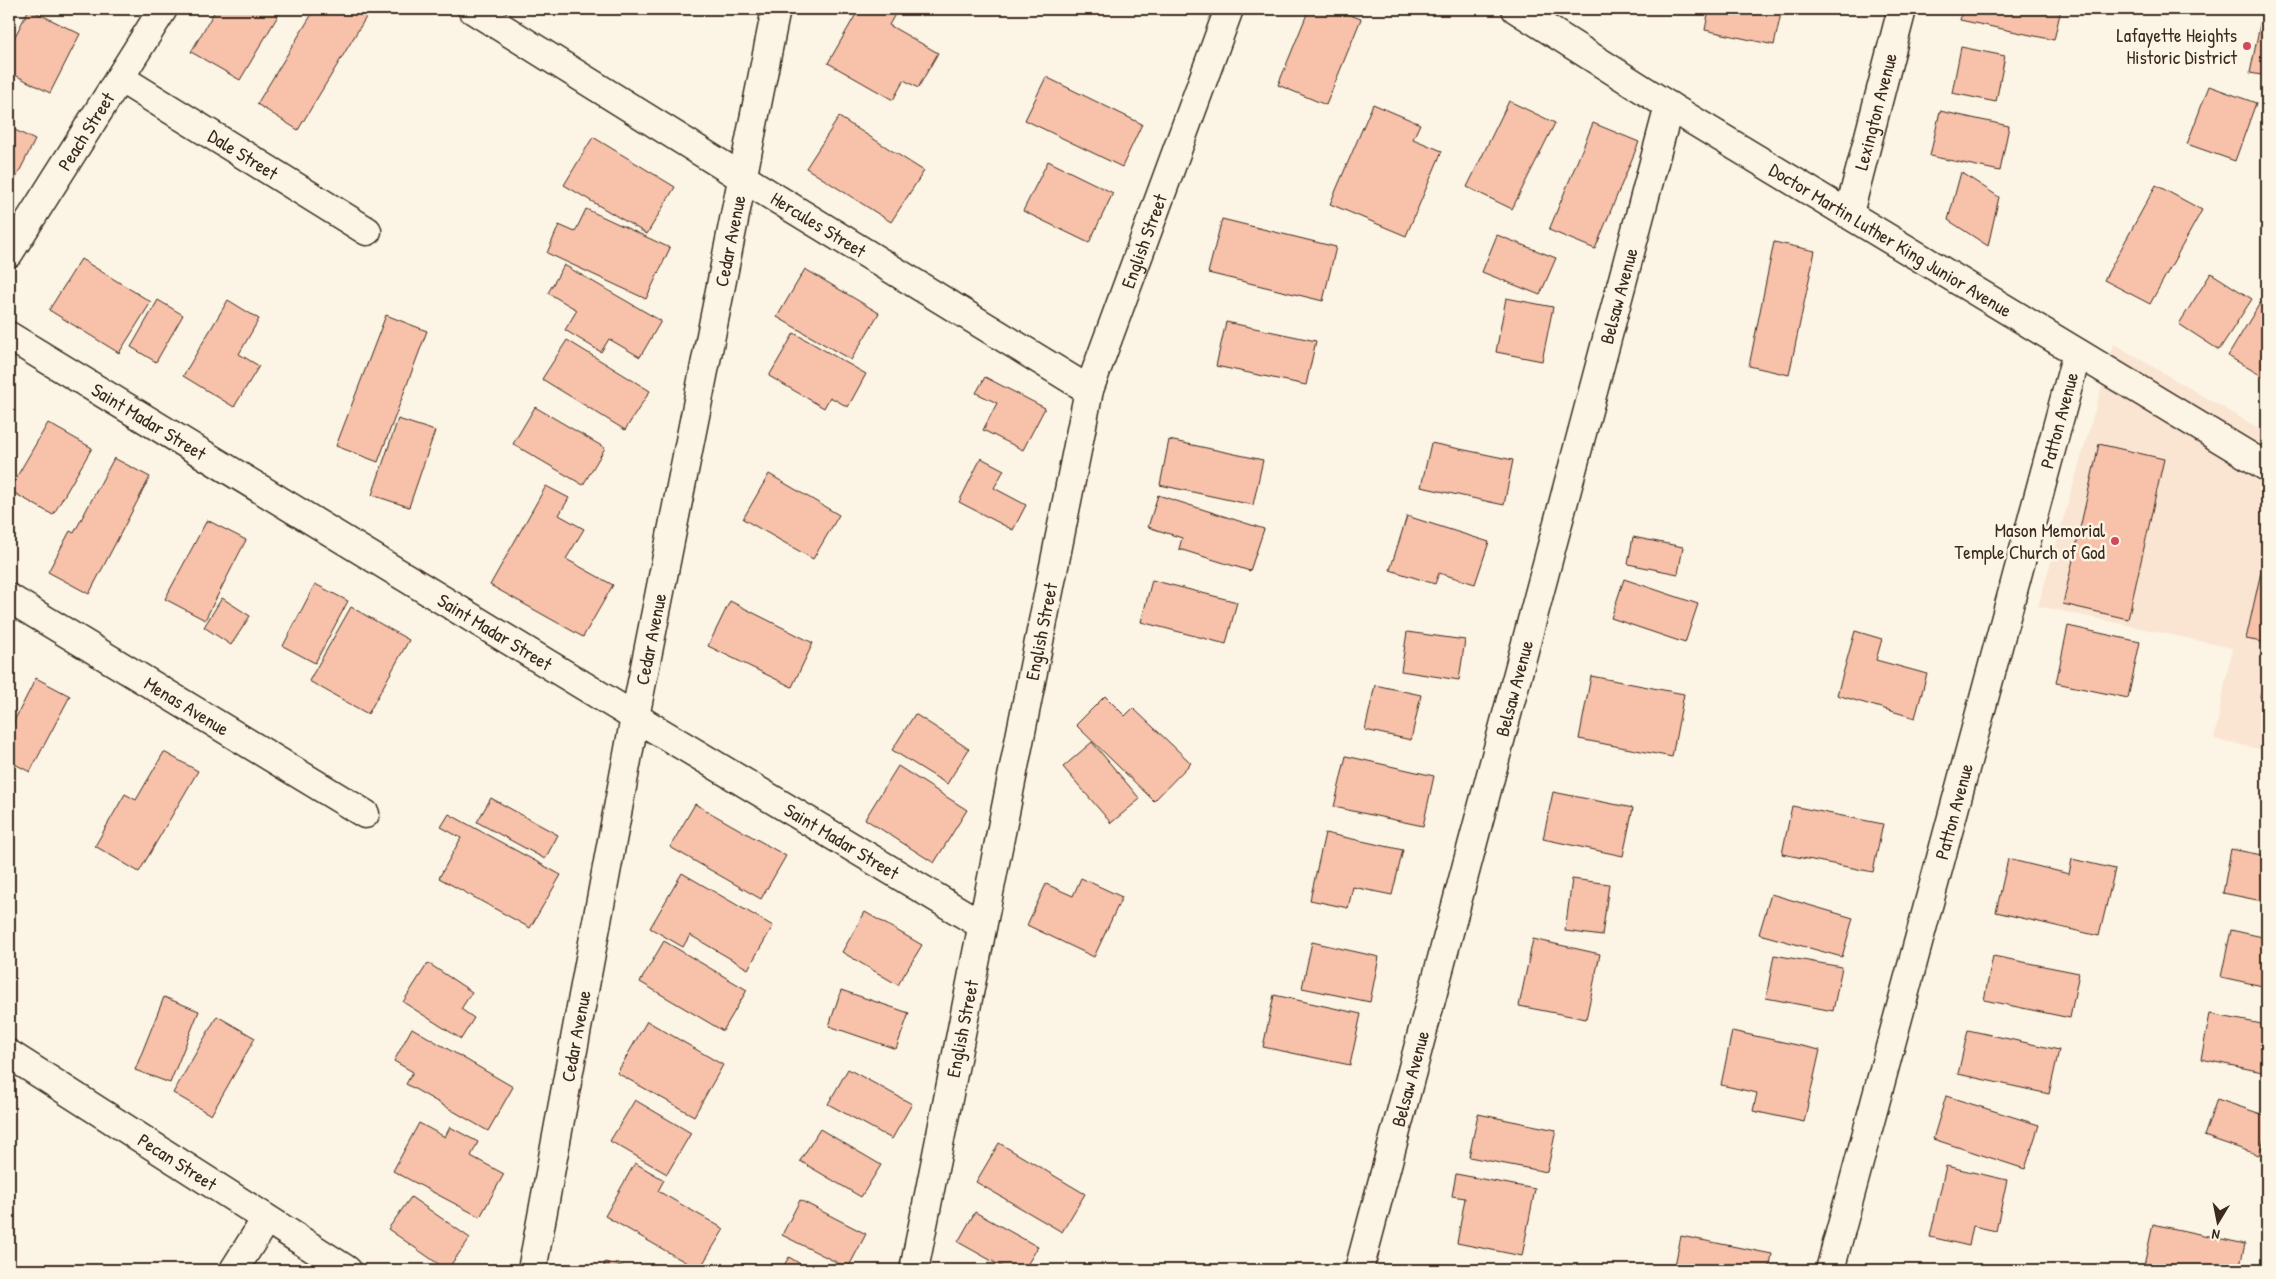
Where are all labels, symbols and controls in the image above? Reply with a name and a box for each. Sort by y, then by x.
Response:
place label: Lafayette Heights Historic District [2117,22,2237,70]
marker: Lafayette Heights Historic District [2241,40,2253,52]
street label: Lexington Avenue [1848,50,1903,173]
street label: Peach Street [51,87,121,175]
street label: Dale Street [203,123,284,186]
street label: Doctor Martin Luther King Junior Avenue [1764,157,2017,323]
street label: Hercules Street [766,185,872,264]
street label: English Street [1115,190,1173,292]
street label: Cedar Avenue [708,192,752,289]
street label: Belsaw Avenue [1593,245,1644,347]
street label: Patton Avenue [2034,369,2084,471]
street label: Saint Madar Street [87,376,212,466]
place label: Mason Memorial Temple Church of God [1954,517,2106,565]
marker: Mason Memorial Temple Church of God [2109,535,2121,547]
street label: English Street [1019,580,1063,682]
street label: Saint Madar Street [433,587,558,677]
street label: Cedar Avenue [629,591,672,687]
street label: Belsaw Avenue [1489,637,1539,739]
street label: Menas Avenue [140,670,234,742]
street label: Patton Avenue [1928,760,1979,862]
street label: Saint Madar Street [780,797,905,886]
street label: English Street [940,977,984,1080]
street label: Cedar Avenue [554,988,597,1084]
street label: Belsaw Avenue [1385,1027,1435,1130]
street label: Pecan Street [133,1127,222,1197]
north arrow [2194,1196,2244,1246]
text: N [2210,1225,2221,1245]

